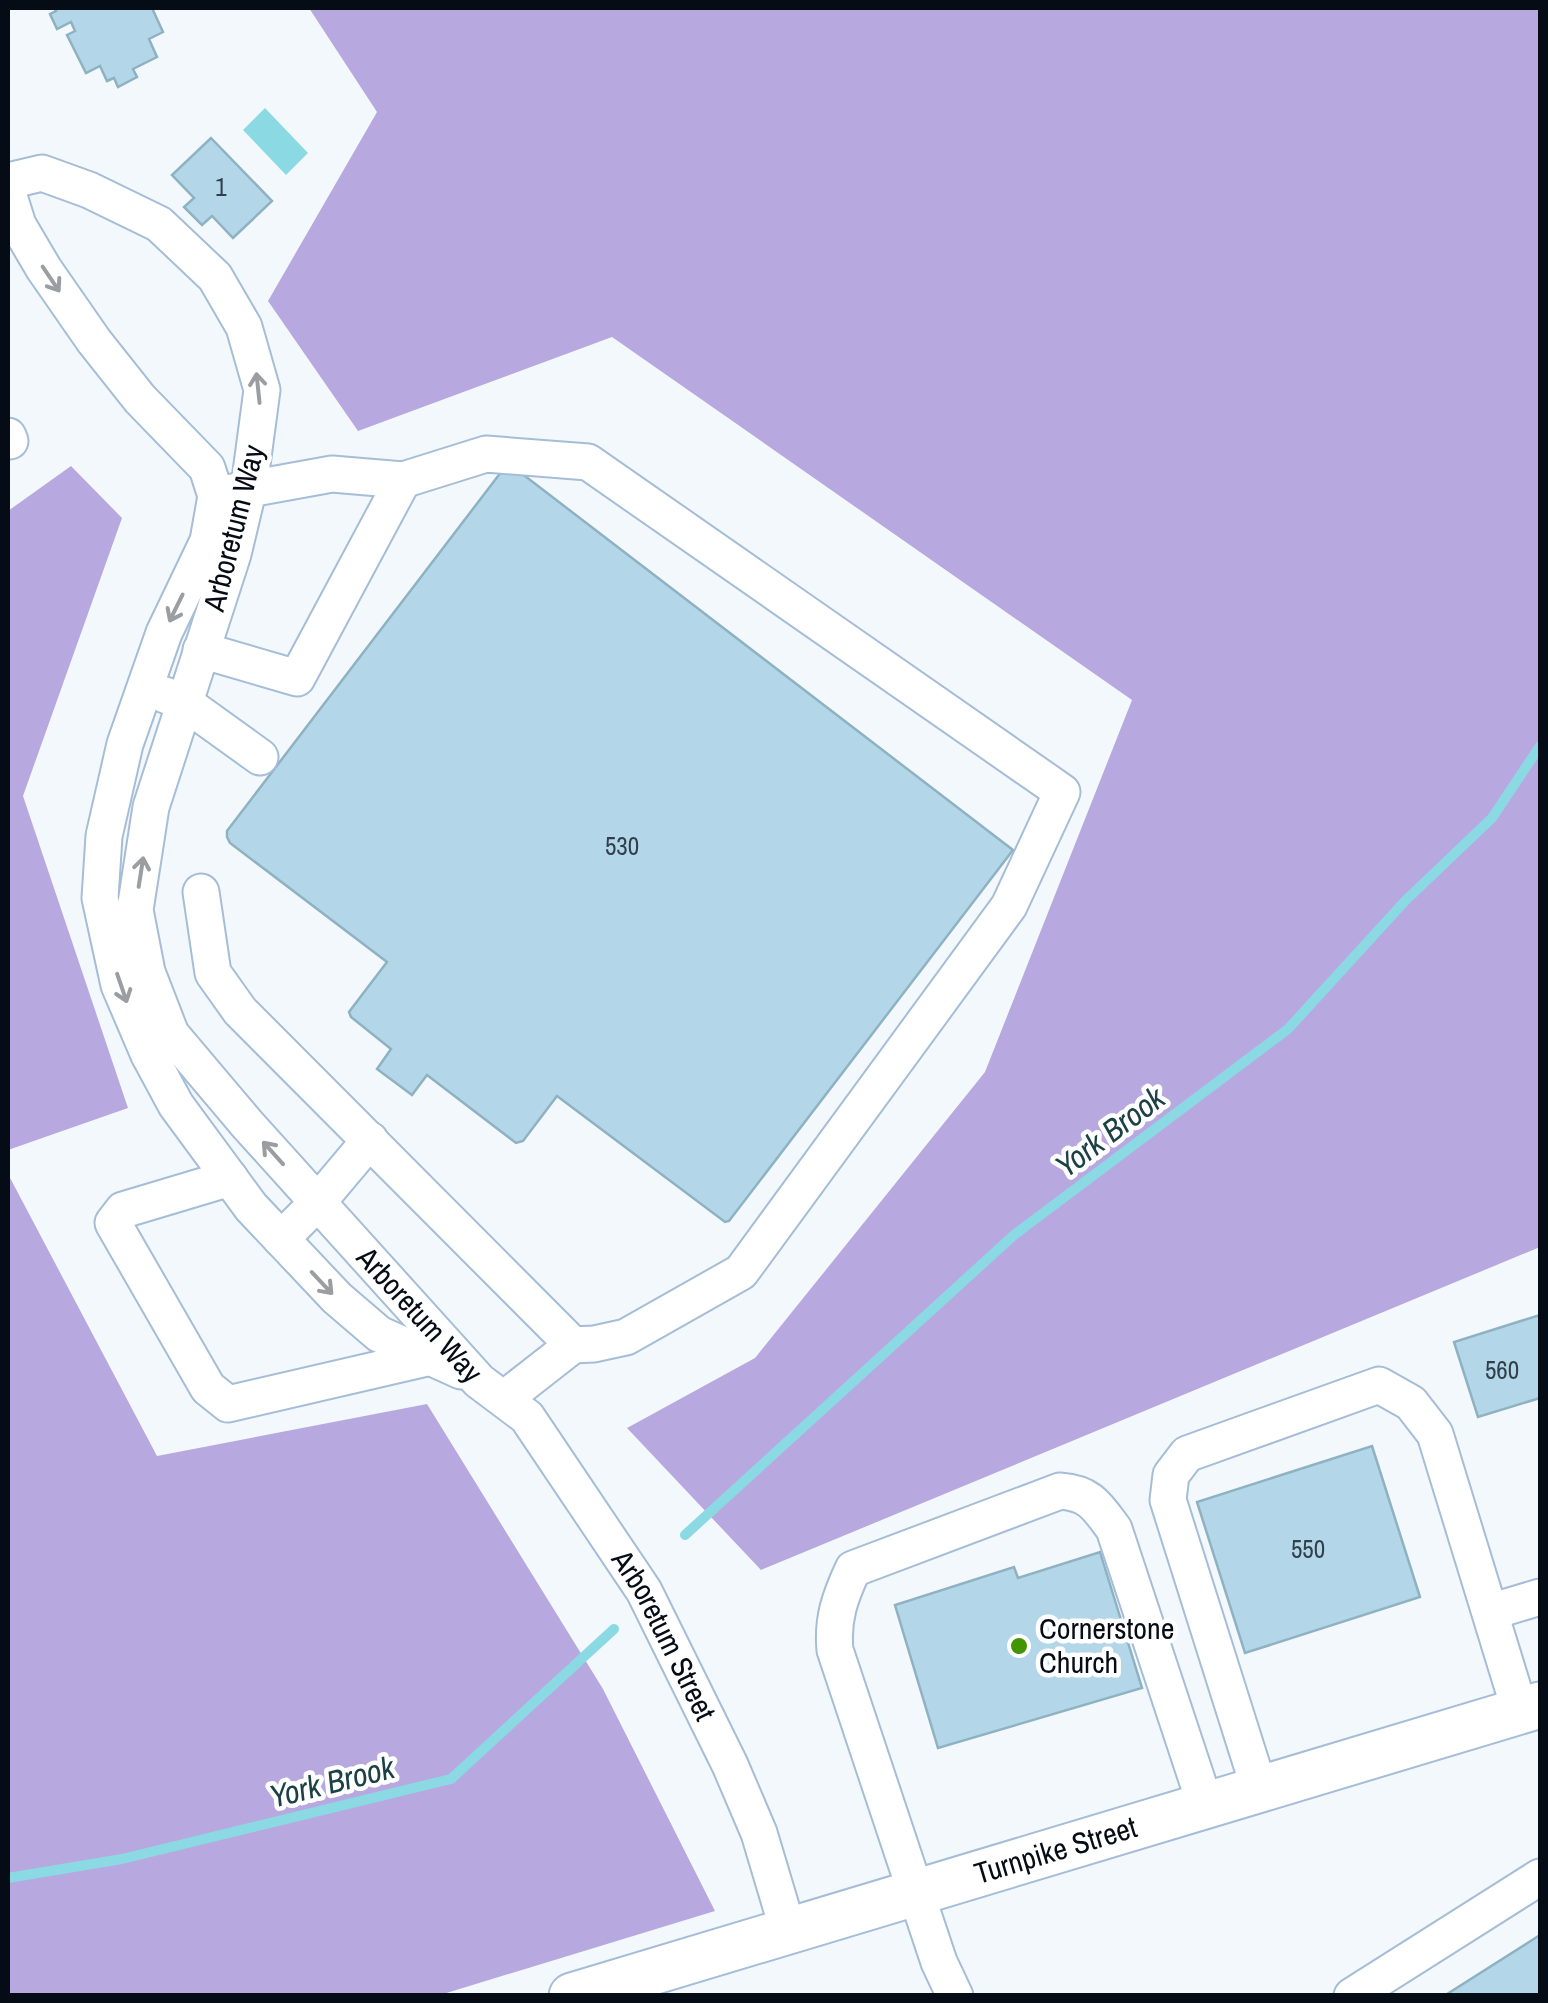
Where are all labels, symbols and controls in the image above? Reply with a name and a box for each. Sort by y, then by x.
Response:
house number: 1 [215,170,227,204]
one-way arrow [40,265,61,293]
one-way arrow [248,372,267,405]
street label: Arboretum Way [193,440,273,616]
one-way arrow [166,593,185,622]
house number: 530 [605,829,639,863]
one-way arrow [133,856,151,888]
one-way arrow [114,972,132,1004]
water label: York Brook [1046,1076,1174,1187]
one-way arrow [261,1141,284,1166]
street label: Arboretum Way [348,1237,493,1391]
one-way arrow [310,1270,333,1295]
house number: 560 [1485,1353,1519,1387]
house number: 550 [1291,1532,1325,1566]
street label: Arboretum Street [602,1541,726,1727]
place label: Cornerstone Church [1039,1608,1174,1682]
marker: Cornerstone Church [1008,1635,1030,1657]
water label: York Brook [265,1745,399,1818]
street label: Turnpike Street [969,1806,1141,1893]

